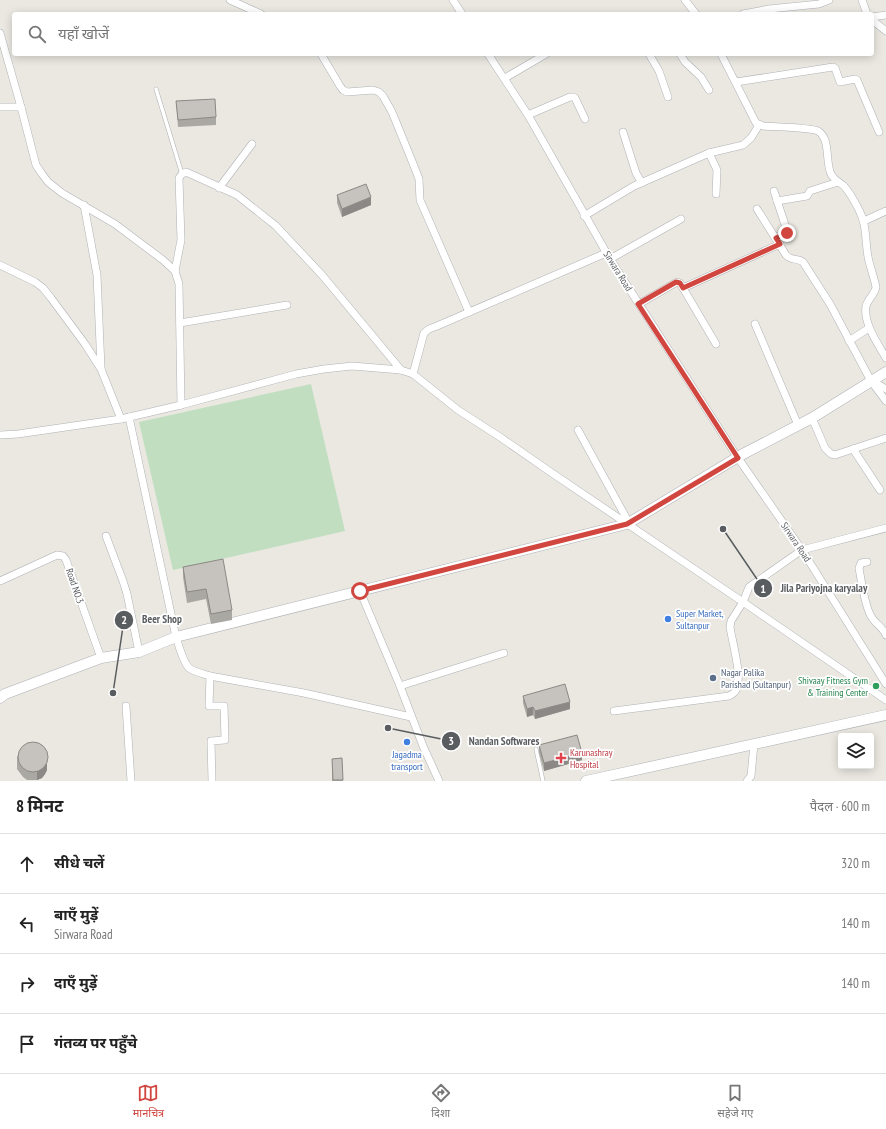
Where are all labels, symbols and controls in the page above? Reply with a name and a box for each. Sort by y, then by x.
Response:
search box [12,12,874,56]
icon: search [26,23,48,45]
text: यहाँ खोजें [58,24,109,43]
route end [778,224,796,242]
street label: Sirwara Road [601,248,635,294]
street label: Sirwara Road [778,520,814,564]
street label: Road NO.3 [63,567,87,605]
callout: Jila Pariyojna karyalay [753,577,876,600]
text: 1 [760,581,766,596]
text: Jila Pariyojna karyalay [780,581,868,595]
route start [351,582,369,600]
place label: Super Market, Sultanpur [676,607,724,632]
callout: Beer Shop [114,608,190,631]
text: 2 [121,612,127,627]
text: Beer Shop [142,612,182,626]
marker: Super Market, Sultanpur [663,614,673,624]
place label: Nagar Palika Parishad (Sultanpur) [721,666,791,691]
marker: Nagar Palika Parishad (Sultanpur) [708,673,718,683]
place label: Shivaay Fitness Gym & Training Center [798,674,868,699]
marker: Shivaay Fitness Gym & Training Center [871,681,881,691]
callout: Nandan Softwares [441,729,548,752]
text: 3 [448,733,454,748]
map controls [838,733,874,769]
button: layers [838,733,874,769]
text: Nandan Softwares [469,734,539,748]
marker: Jagadma transport [402,737,412,747]
place label: Karunashray Hospital [570,746,613,771]
place label: Jagadma transport [391,748,423,773]
marker: Karunashray Hospital [555,752,567,764]
text: 8 मिनट [16,795,63,817]
text: पैदल · 600 m [810,798,870,815]
icon: ahead [16,853,38,875]
text: सीधे चलें [54,853,104,872]
text: 320 m [841,855,870,872]
text: बाएँ मुड़ें [54,905,98,924]
icon: left [16,913,38,935]
text: 140 m [841,915,870,932]
text: Sirwara Road [54,926,113,943]
icon: right [16,973,38,995]
text: दाएँ मुड़ें [54,973,97,992]
text: 140 m [841,975,870,992]
icon: arrive [16,1033,38,1055]
text: गंतव्य पर पहुँचे [54,1033,137,1052]
tab: मानचित्र [133,1082,164,1121]
tab: दिशा [430,1082,452,1121]
tab: सहेजे गए [717,1082,753,1121]

